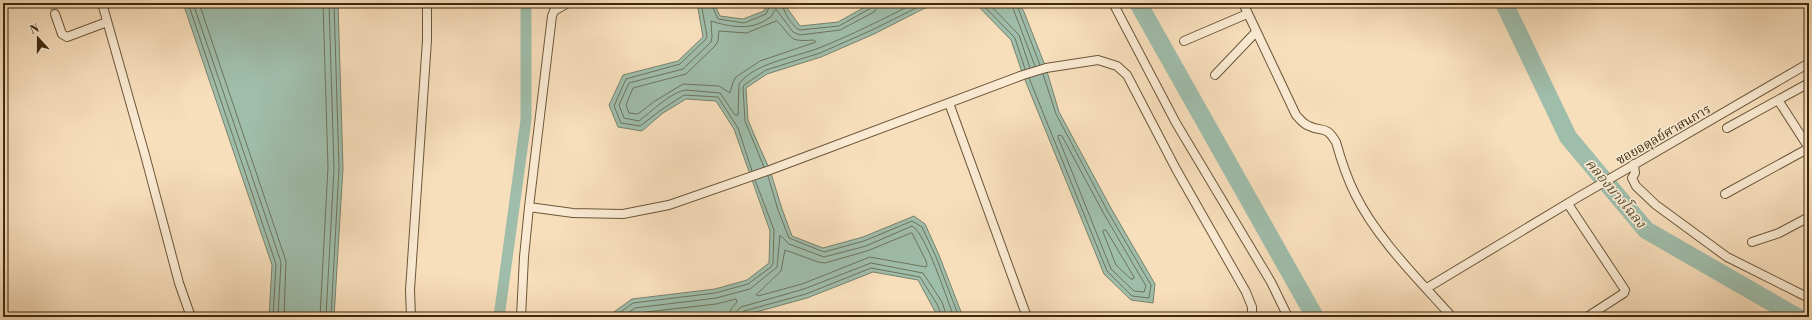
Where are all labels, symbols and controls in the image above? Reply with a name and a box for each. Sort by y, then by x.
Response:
north arrow [18,18,58,58]
text: N [28,21,42,38]
street label: ซอยอดุลย์ศาสนการ [1613,101,1714,169]
water label: คลองบางโฉลง [1581,154,1652,233]

